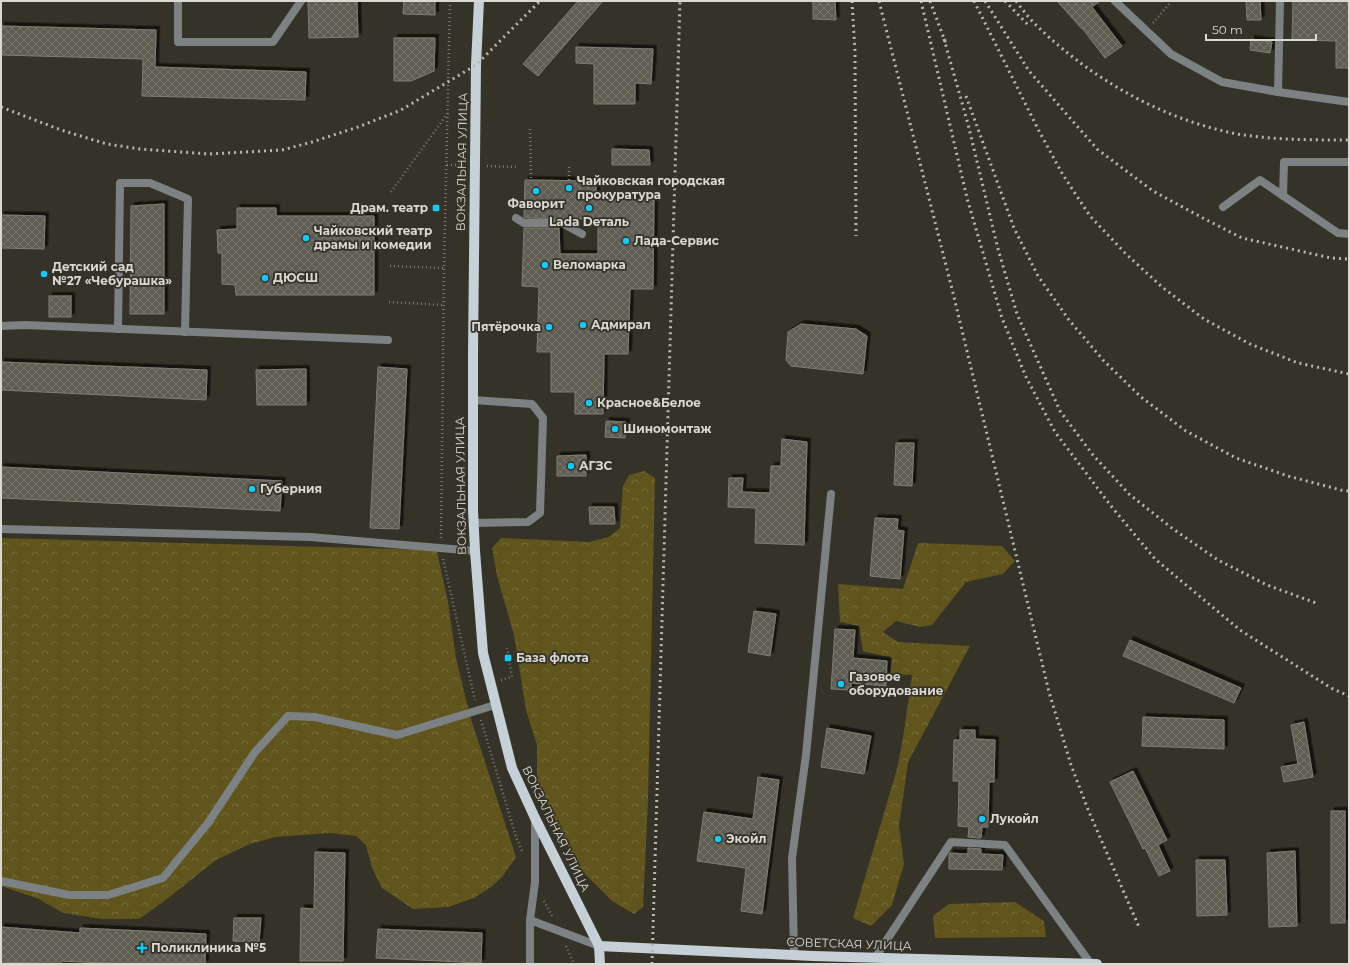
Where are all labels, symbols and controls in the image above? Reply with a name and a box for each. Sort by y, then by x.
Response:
scale bar [1206,16,1316,42]
text: 50 m [1212,22,1243,37]
street label: ВОКЗАЛЬНАЯ УЛИЦА [453,93,470,231]
place label: Чайковская городская прокуратура [577,173,725,202]
marker: Чайковская городская прокуратура [564,183,574,193]
marker: Фаворит [531,186,541,196]
place label: Фаворит [507,196,565,211]
place label: Драм. театр [351,200,428,215]
marker: Драм. театр [431,203,441,213]
marker: Lada Dеталь [584,203,594,213]
place label: Lada Dеталь [549,214,629,229]
place label: Чайковский театр драмы и комедии [314,223,432,252]
marker: Чайковский театр драмы и комедии [301,233,311,243]
place label: Лада-Сервис [634,233,719,248]
marker: Лада-Сервис [621,236,631,246]
place label: Веломарка [553,257,626,272]
place label: Детский сад №27 «Чебурашка» [52,259,172,288]
marker: Веломарка [540,260,550,270]
marker: Детский сад №27 «Чебурашка» [39,269,49,279]
place label: ДЮСШ [273,270,318,285]
marker: ДЮСШ [260,273,270,283]
place label: Адмирал [591,317,651,332]
place label: Пятёрочка [471,319,541,334]
marker: Адмирал [578,320,588,330]
marker: Пятёрочка [544,322,554,332]
place label: Красное&Белое [597,395,701,410]
marker: Красное&Белое [584,398,594,408]
street label: ВОКЗАЛЬНАЯ УЛИЦА [452,417,469,555]
place label: Шиномонтаж [623,421,711,436]
marker: Шиномонтаж [610,424,620,434]
place label: АГЗС [579,458,613,473]
marker: АГЗС [566,461,576,471]
place label: Губерния [260,481,322,496]
marker: Губерния [247,484,257,494]
place label: База флота [516,650,589,665]
marker: База флота [503,653,513,663]
place label: Газовое оборудование [849,669,944,698]
marker: Газовое оборудование [836,679,846,689]
street label: ВОКЗАЛЬНАЯ УЛИЦА [519,763,594,894]
place label: Лукойл [990,811,1039,826]
marker: Лукойл [977,814,987,824]
place label: Экойл [726,831,766,846]
marker: Экойл [713,834,723,844]
street label: СОВЕТСКАЯ УЛИЦА [786,934,912,953]
place label: Поликлиника №5 [151,940,266,955]
marker: Поликлиника №5 [136,942,148,954]

